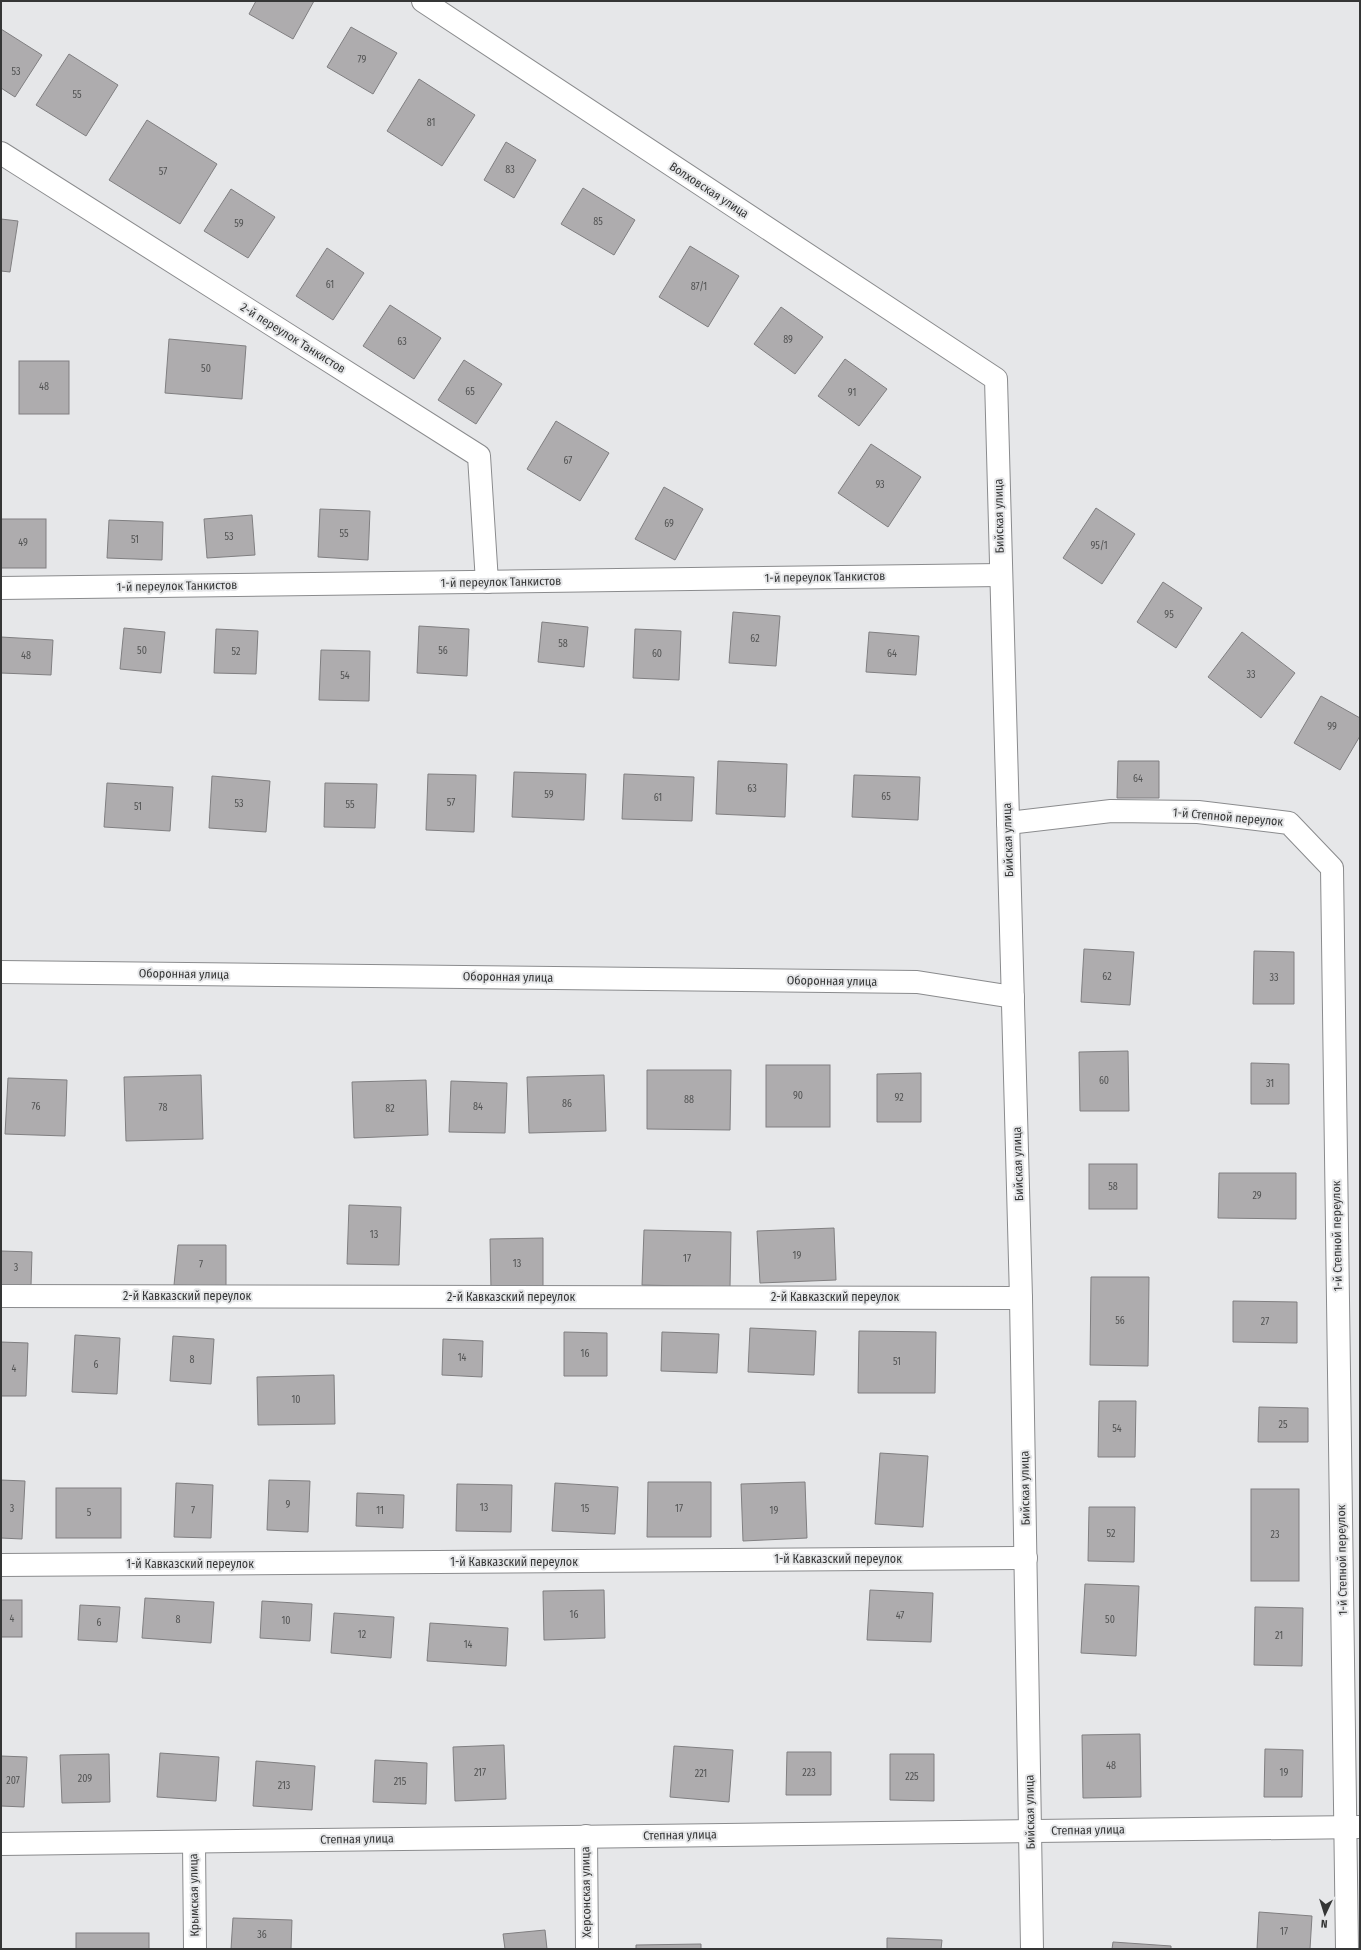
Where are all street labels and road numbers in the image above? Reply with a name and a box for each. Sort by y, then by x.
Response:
street label: Волховская улица [667,159,751,221]
street label: 2-й переулок Танкистов [238,300,348,376]
street label: Бийская улица [991,479,1007,553]
street label: 1-й переулок Танкистов [765,569,885,585]
street label: 1-й переулок Танкистов [441,574,561,590]
street label: 1-й переулок Танкистов [117,578,237,594]
street label: Бийская улица [1000,802,1016,877]
street label: 1-й Степной переулок [1172,805,1284,829]
street label: Оборонная улица [139,966,229,982]
street label: Оборонная улица [463,969,553,985]
street label: Оборонная улица [787,973,877,989]
street label: Бийская улица [1010,1126,1026,1201]
street label: 1-й Степной переулок [1329,1180,1345,1291]
street label: 2-й Кавказский переулок [123,1289,251,1303]
street label: 2-й Кавказский переулок [447,1290,575,1304]
street label: 2-й Кавказский переулок [771,1290,899,1304]
street label: Бийская улица [1017,1451,1033,1525]
street label: 1-й Степной переулок [1334,1504,1350,1615]
street label: 1-й Кавказский переулок [774,1552,902,1566]
street label: 1-й Кавказский переулок [450,1555,578,1569]
street label: 1-й Кавказский переулок [126,1557,254,1571]
street label: Бийская улица [1022,1775,1038,1849]
street label: Степная улица [1051,1822,1125,1838]
street label: Степная улица [643,1827,717,1843]
street label: Степная улица [320,1831,394,1847]
street label: Херсонская улица [578,1846,594,1938]
street label: Крымская улица [186,1853,202,1937]

